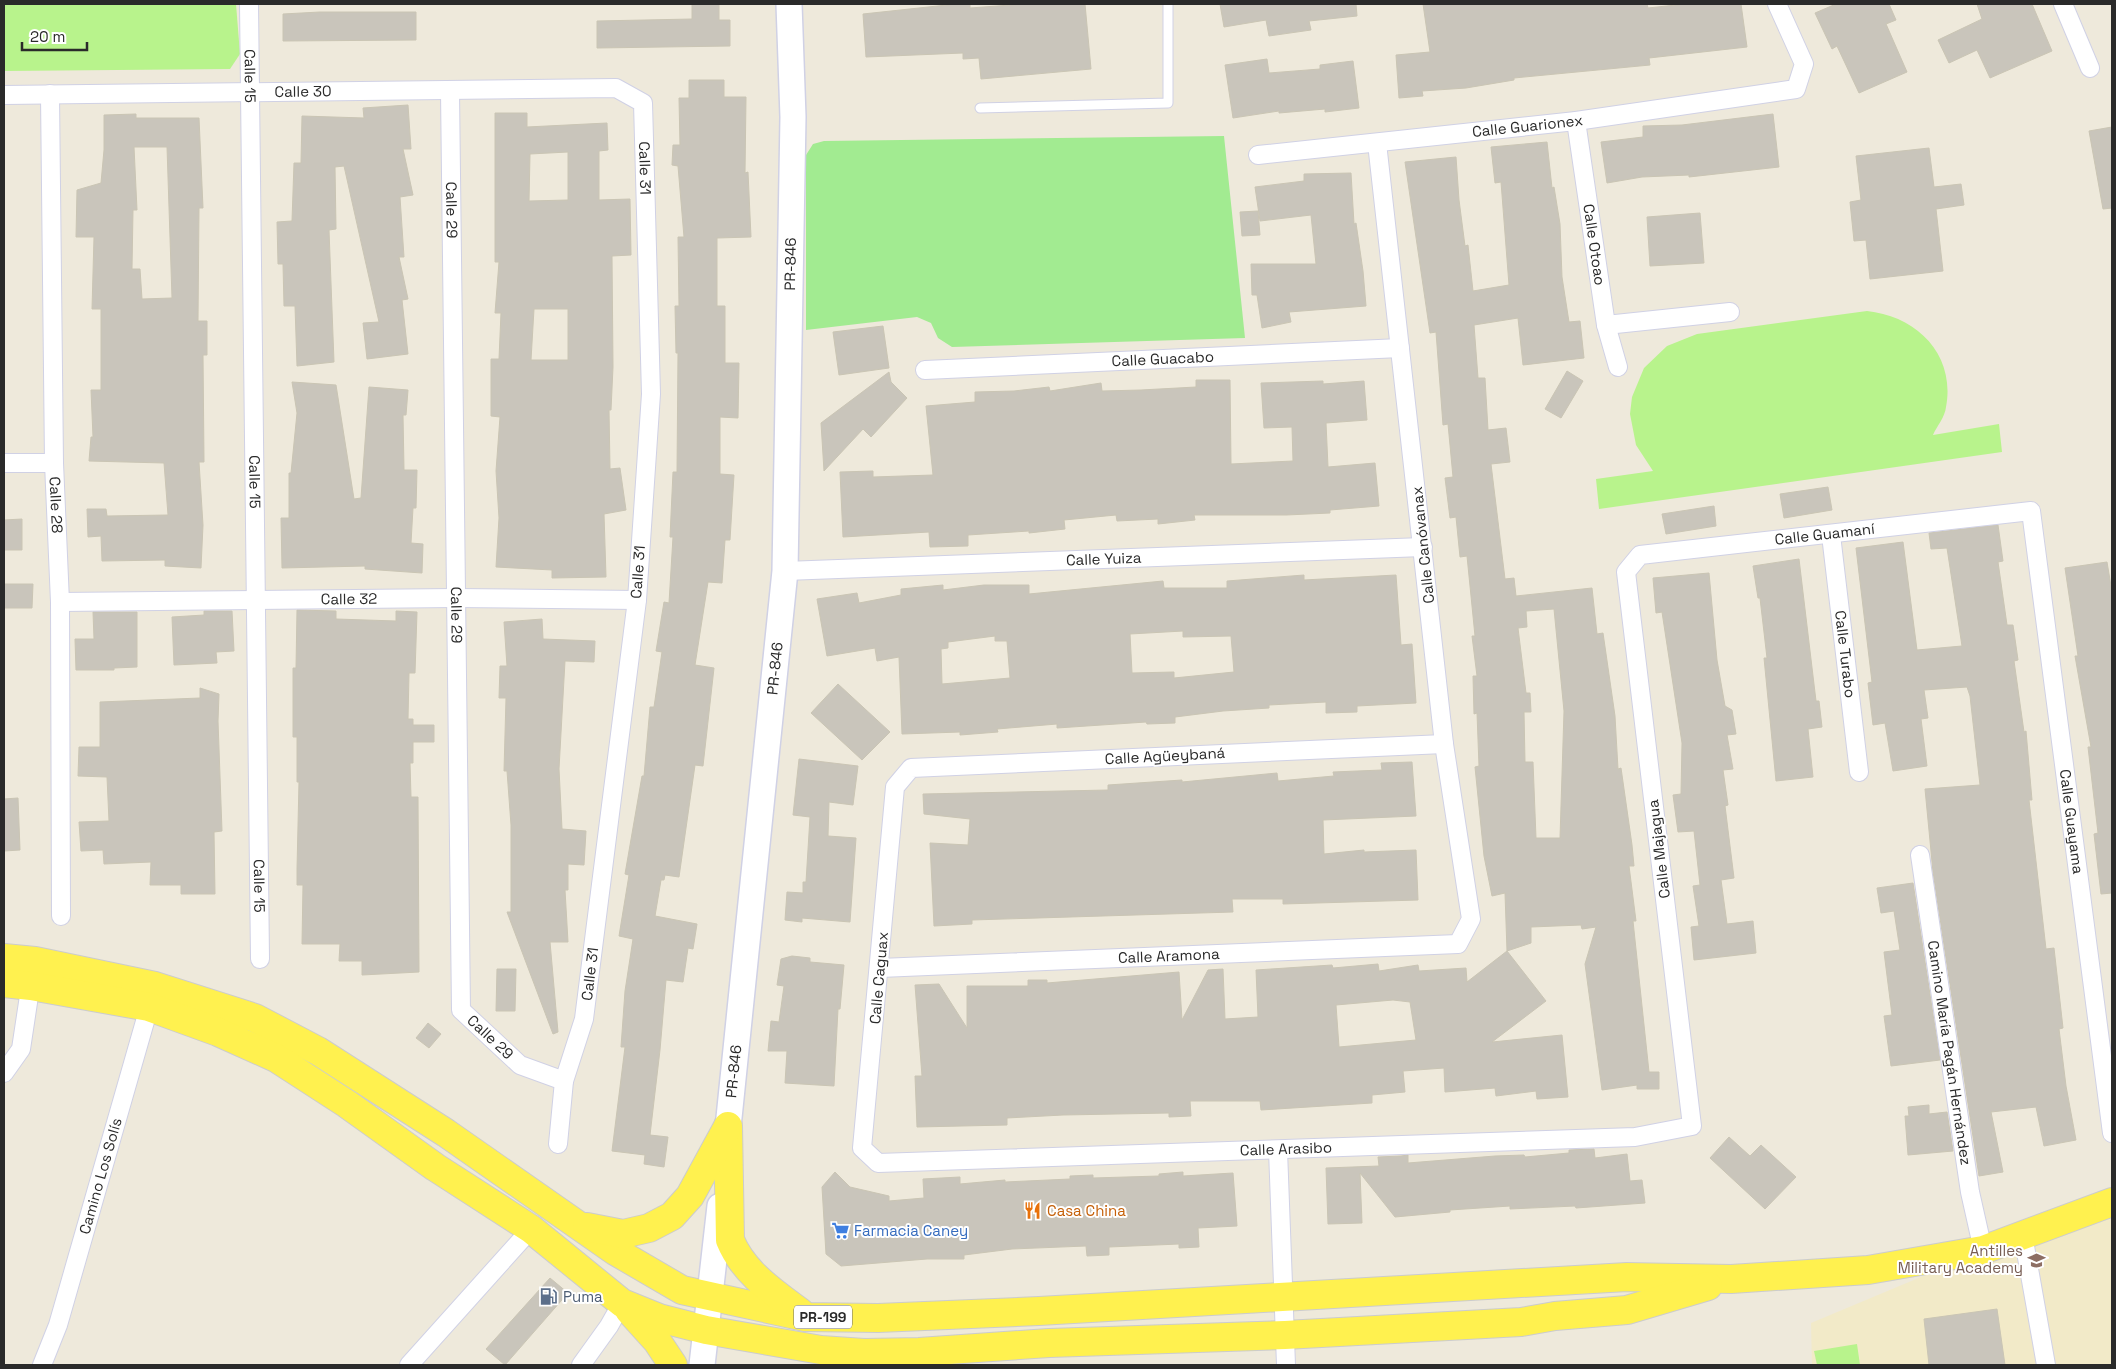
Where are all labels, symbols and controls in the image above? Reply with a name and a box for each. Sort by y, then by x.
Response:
scale bar [22,20,88,52]
text: 20 m [30,27,65,46]
street label: Calle 15 [241,49,260,103]
street label: Calle 30 [274,81,332,101]
street label: Calle Guarionex [1471,110,1584,141]
street label: Calle 31 [635,141,656,195]
street label: Calle 29 [442,182,462,238]
street label: Calle Otoao [1579,203,1610,287]
street label: PR-846 [780,237,800,291]
street label: Calle Guacabo [1111,347,1214,370]
street label: Calle 15 [245,455,265,509]
street label: Calle 28 [46,476,67,534]
street label: Calle Canóvanax [1407,485,1438,605]
street label: Calle Guamaní [1773,519,1876,549]
street label: Calle 31 [626,545,649,599]
street label: Calle Yuiza [1066,548,1142,569]
street label: Calle 29 [447,587,467,643]
street label: Calle 32 [321,589,377,608]
street label: Calle Turabo [1831,609,1860,699]
street label: PR-846 [762,641,787,696]
street label: Calle Agüeybaná [1104,743,1226,768]
street label: Calle Guayama [2056,768,2088,875]
street label: Calle Majagua [1643,798,1674,900]
street label: Calle 15 [250,859,269,913]
street label: Calle Caguax [865,931,892,1025]
street label: Camino María Pagán Hernández [1924,939,1976,1166]
street label: Calle Aramona [1118,944,1220,967]
street label: Calle 31 [577,946,602,1002]
street label: Calle 29 [463,1011,518,1063]
street label: PR-846 [721,1044,745,1099]
street label: Camino Los Solís [75,1115,126,1236]
street label: Calle Arasibo [1240,1137,1332,1160]
restaurant icon: Casa China [1023,1201,1043,1221]
place label: Casa China [1047,1201,1126,1220]
supermarket icon: Farmacia Caney [830,1221,850,1241]
place label: Farmacia Caney [854,1221,968,1240]
place label: Antilles Military Academy [1898,1241,2023,1277]
school or university icon: Antilles Military Academy [2027,1250,2047,1270]
fuel station icon: Puma [539,1287,559,1307]
place label: Puma [563,1287,603,1306]
road number: PR-199 [794,1305,852,1328]

